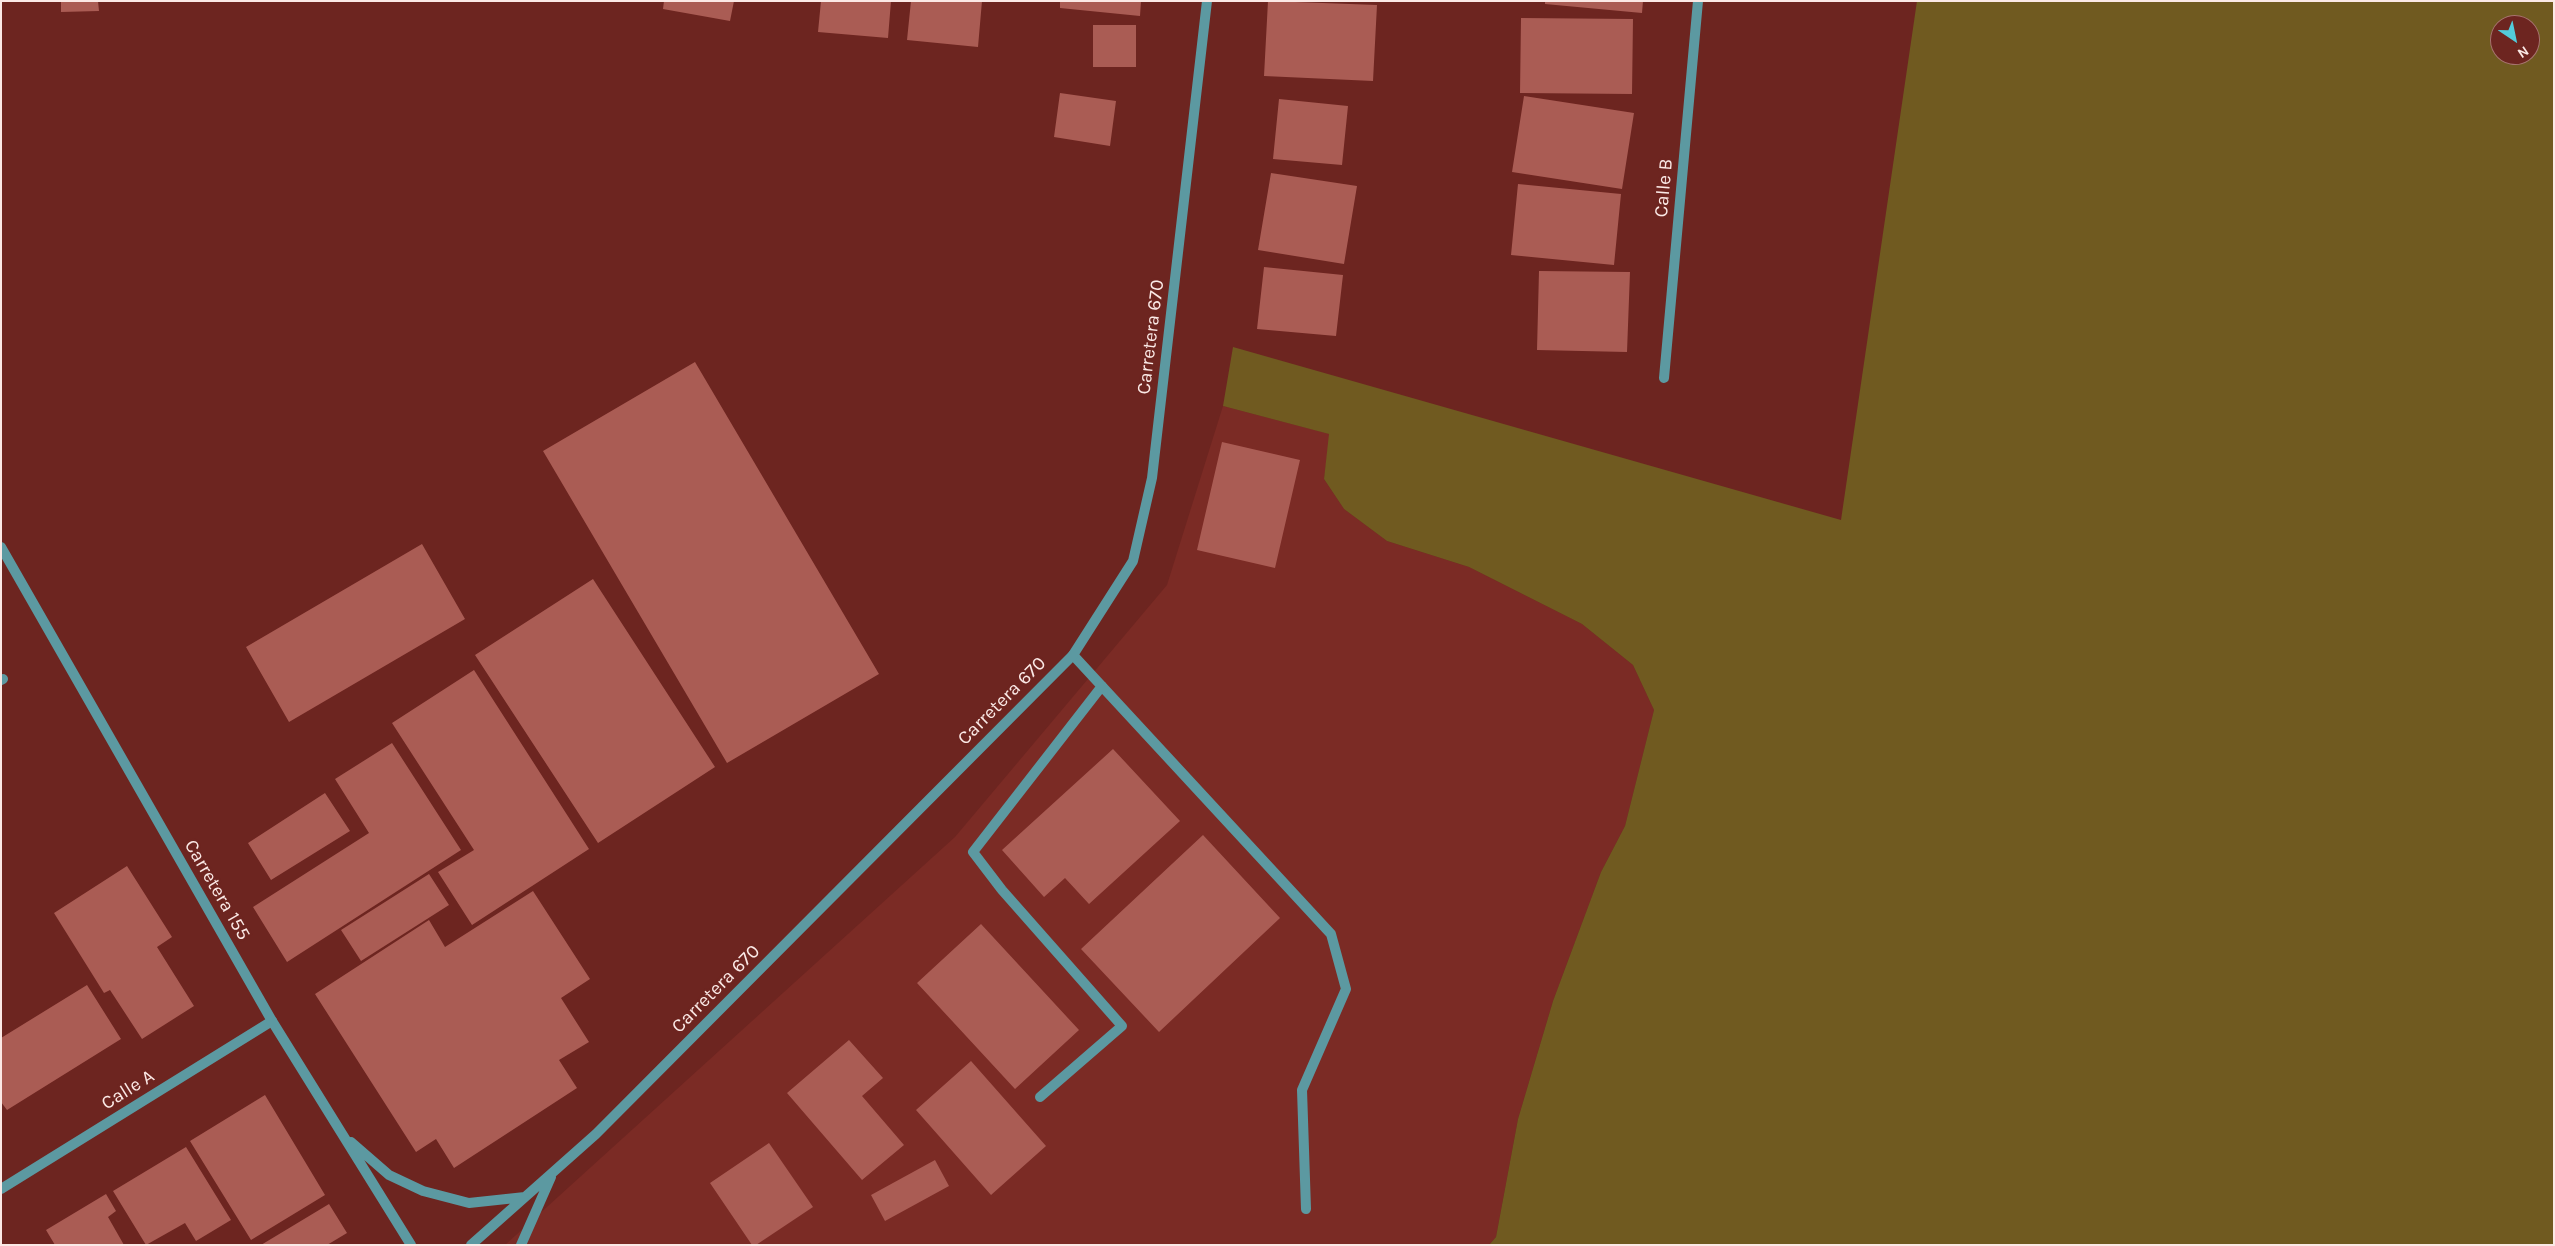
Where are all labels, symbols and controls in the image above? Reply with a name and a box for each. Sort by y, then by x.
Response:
north arrow [2490,15,2540,65]
text: N [2514,42,2532,62]
street label: Calle B [1650,158,1678,218]
street label: Carretera 670 [1133,278,1169,396]
street label: Carretera 670 [953,652,1051,750]
street label: Carretera 155 [179,836,255,944]
street label: Carretera 670 [667,940,765,1038]
street label: Calle A [97,1065,159,1115]

